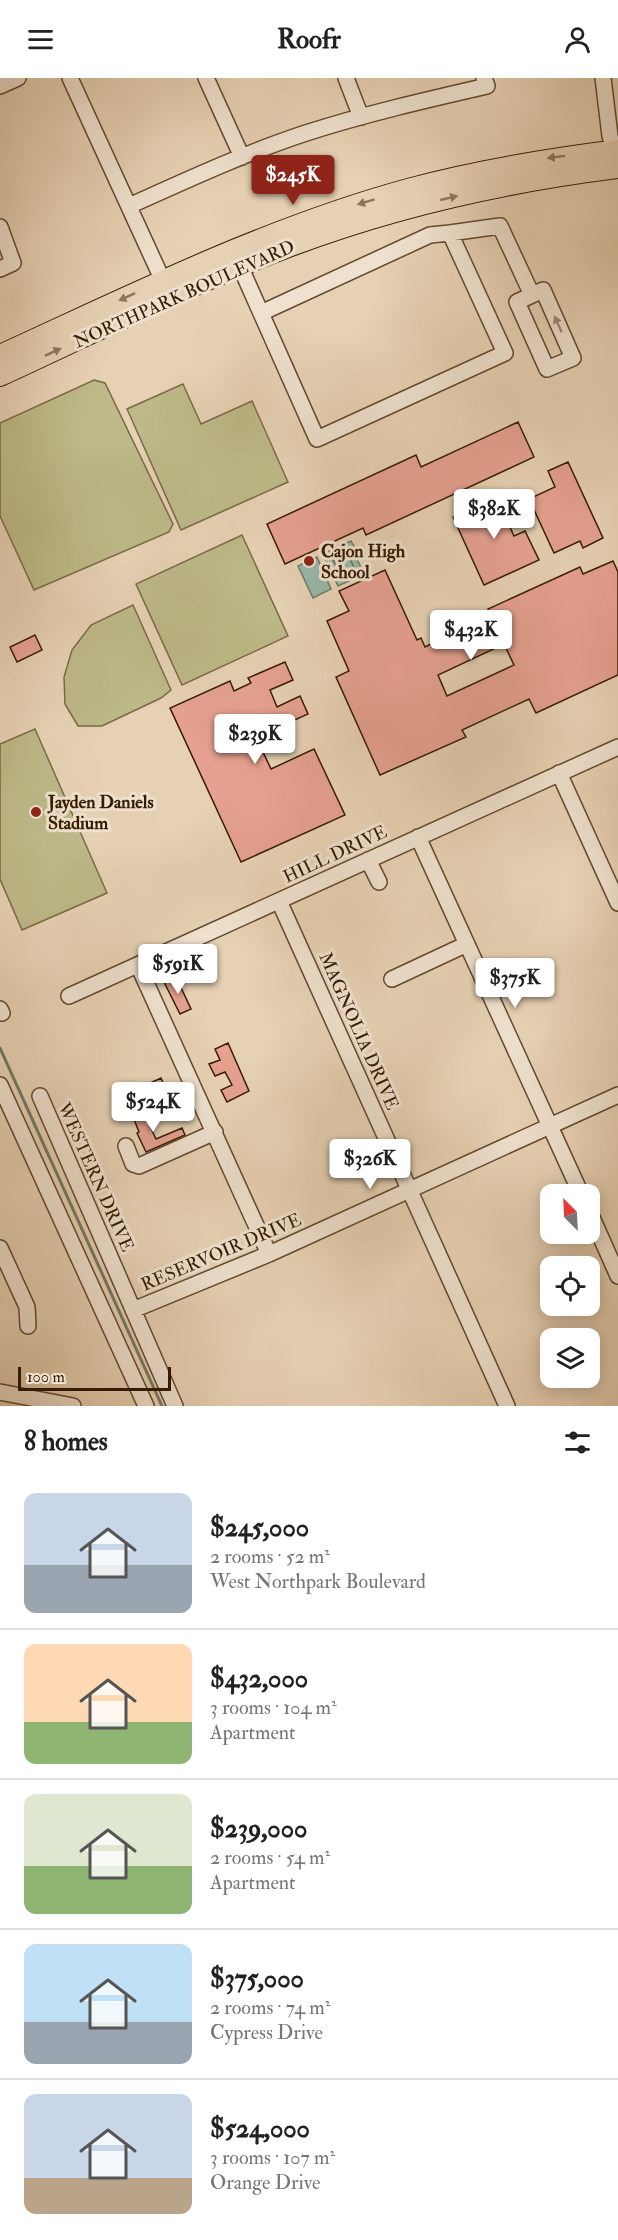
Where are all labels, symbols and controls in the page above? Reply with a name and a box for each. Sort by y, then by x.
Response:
icon: menu [24,23,57,56]
text: Roofr [277,23,341,56]
icon: person [561,23,594,56]
one-way arrow [547,153,566,162]
pin: $245K [251,155,335,206]
text: $245K [265,162,321,187]
one-way arrow [440,192,458,202]
one-way arrow [357,198,375,207]
street label: NORTHPARK BOULEVARD [70,235,298,354]
one-way arrow [118,293,136,302]
one-way arrow [553,314,563,332]
one-way arrow [45,347,62,356]
pin: $382K [452,489,536,540]
text: $382K [468,496,520,521]
place label: Cajon High School [321,540,406,584]
marker: Cajon High School [302,554,316,568]
pin: $432K [429,610,513,661]
text: $432K [444,617,498,642]
pin: $239K [213,714,297,765]
text: $239K [228,721,282,746]
place label: Jayden Daniels Stadium [47,791,154,835]
marker: Jayden Daniels Stadium [29,805,43,819]
street label: HILL DRIVE [280,820,391,889]
pin: $591K [136,944,220,995]
street label: MAGNOLIA DRIVE [313,949,404,1114]
text: $591K [152,951,204,976]
pin: $375K [473,958,557,1009]
text: $375K [490,965,540,990]
pin: $524K [111,1082,195,1133]
text: $524K [126,1089,180,1114]
street label: WESTERN DRIVE [52,1098,139,1255]
pin: $326K [328,1139,412,1190]
text: $326K [343,1146,397,1171]
north arrow [540,1184,600,1244]
map controls [540,1184,600,1388]
street label: RESERVOIR DRIVE [138,1208,305,1297]
button: locate [540,1256,600,1316]
button: layers [540,1328,600,1388]
scale bar [18,1364,171,1392]
text: 100 m [27,1367,65,1387]
text: 8 homes [24,1426,108,1458]
icon: filters [561,1426,594,1459]
text: $245,000 [210,1512,309,1544]
icon: home [72,1517,144,1589]
text: 2 rooms · 52 m² [210,1544,330,1569]
text: West Northpark Boulevard [210,1569,426,1594]
text: $432,000 [210,1663,308,1695]
icon: home [72,1668,144,1740]
text: 3 rooms · 104 m² [210,1695,337,1720]
text: Apartment [210,1720,295,1745]
text: $239,000 [210,1813,307,1845]
icon: home [72,1818,144,1890]
text: 2 rooms · 54 m² [210,1845,330,1870]
text: Apartment [210,1870,295,1895]
text: $375,000 [210,1963,304,1995]
icon: home [72,1968,144,2040]
text: 2 rooms · 74 m² [210,1995,331,2020]
text: Cypress Drive [210,2020,323,2045]
text: $524,000 [210,2113,310,2145]
icon: home [72,2118,144,2190]
text: 3 rooms · 107 m² [210,2145,335,2170]
text: Orange Drive [210,2170,320,2195]

